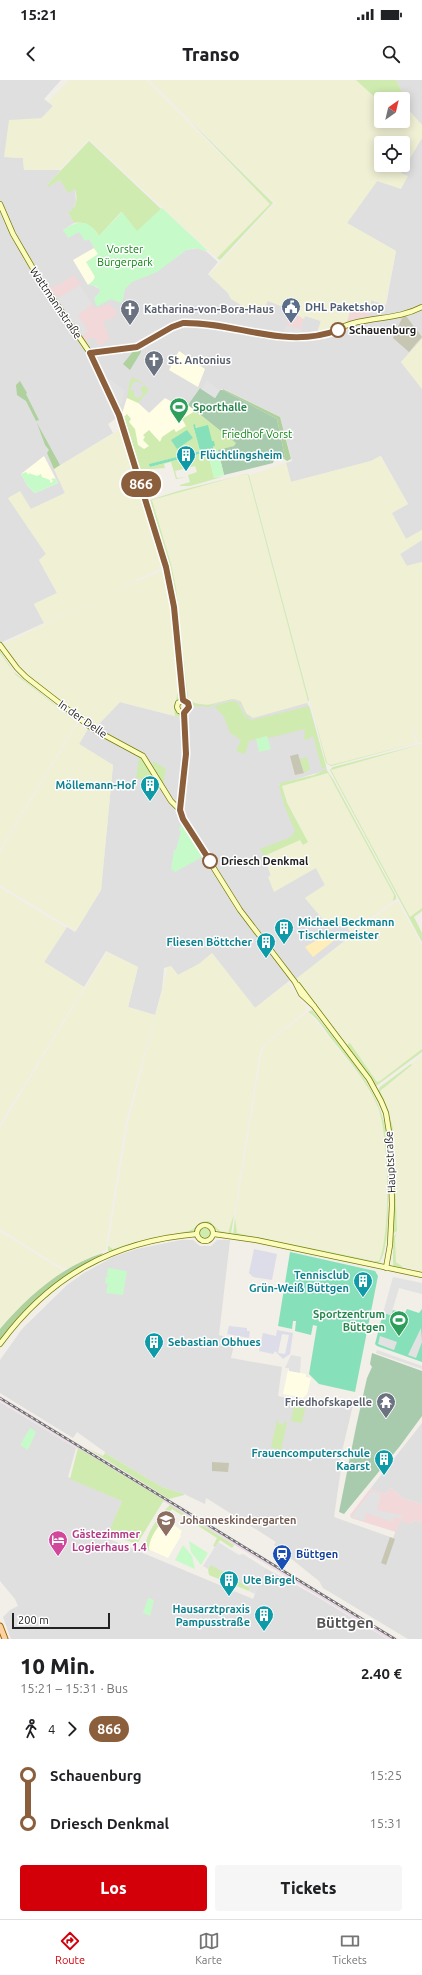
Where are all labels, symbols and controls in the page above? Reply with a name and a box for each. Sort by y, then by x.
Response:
text: 15:21 [20,6,58,23]
icon: back [20,43,42,65]
icon: search [380,43,402,65]
text: Transo [182,44,240,64]
north arrow [374,92,410,128]
map controls [374,92,410,172]
button: locate [374,136,410,172]
park label: Vorster Bürgerpark [97,243,153,268]
street label: Wattmannstraße [28,265,84,341]
public building icon: DHL Paketshop [280,296,302,324]
church icon: Katharina-von-Bora-Haus [119,298,141,326]
place label: DHL Paketshop [305,301,385,313]
place label: Katharina-von-Bora-Haus [144,303,274,315]
marker: Schauenburg [330,322,346,338]
place label: Schauenburg [349,324,416,336]
church icon: St. Antonius [143,349,165,377]
place label: St. Antonius [168,354,231,366]
sports icon: Sporthalle [168,396,190,424]
place label: Sporthalle [193,401,247,413]
park label: Friedhof Vorst [222,428,293,440]
building icon: Flüchtlingsheim [175,444,197,472]
place label: Flüchtlingsheim [200,449,282,461]
line badge: 866 [118,471,164,497]
text: 866 [129,476,153,492]
street label: In der Delle [56,698,110,740]
building icon: Möllemann-Hof [139,774,161,802]
place label: Möllemann-Hof [56,779,136,791]
marker: Driesch Denkmal [202,853,218,869]
place label: Driesch Denkmal [221,855,309,867]
place label: Michael Beckmann Tischlermeister [298,916,394,941]
building icon: Michael Beckmann Tischlermeister [273,917,295,945]
building icon: Fliesen Böttcher [255,931,277,959]
place label: Fliesen Böttcher [167,936,252,948]
street label: Hauptstraße [382,1131,398,1193]
place label: Tennisclub Grün-Weiß Büttgen [249,1269,349,1294]
building icon: Tennisclub Grün-Weiß Büttgen [352,1270,374,1298]
place label: Sportzentrum Büttgen [313,1308,385,1333]
sports icon: Sportzentrum Büttgen [388,1309,410,1337]
building icon: Sebastian Obhues [143,1331,165,1359]
place label: Sebastian Obhues [168,1336,261,1348]
temple icon: Friedhofskapelle [375,1391,397,1419]
place label: Friedhofskapelle [285,1396,372,1408]
place label: Frauencomputerschule Kaarst [252,1447,370,1472]
building icon: Frauencomputerschule Kaarst [373,1448,395,1476]
school or university icon: Johanneskindergarten [155,1509,177,1537]
place label: Johanneskindergarten [180,1514,297,1526]
place label: Gästezimmer Logierhaus 1.4 [72,1528,147,1553]
hotel icon: Gästezimmer Logierhaus 1.4 [47,1529,69,1557]
station icon: Büttgen [271,1543,293,1571]
place label: Büttgen [296,1548,338,1560]
building icon: Ute Birgel [218,1569,240,1597]
place label: Ute Birgel [243,1574,296,1586]
place label: Hausarztpraxis Pampusstraße [173,1603,250,1628]
building icon: Hausarztpraxis Pampusstraße [253,1604,275,1632]
scale bar [12,1611,110,1630]
text: 200 m [18,1614,49,1626]
district label: Büttgen [316,1614,374,1631]
text: 10 Min. [20,1653,95,1678]
text: 2.40 € [361,1665,402,1682]
text: 15:21 – 15:31 · Bus [20,1681,128,1695]
icon: walk [20,1718,42,1740]
icon: forward [61,1718,83,1740]
text: 866 [97,1721,121,1737]
text: 4 [48,1722,55,1736]
text: Schauenburg [50,1767,142,1784]
text: 15:25 [369,1768,402,1782]
text: Driesch Denkmal [50,1815,169,1832]
text: 15:31 [369,1816,402,1830]
button: Los [20,1865,207,1911]
button: Tickets [215,1865,402,1911]
tab: Route [55,1930,85,1966]
tab: Karte [195,1930,222,1966]
tab: Tickets [332,1930,367,1966]

